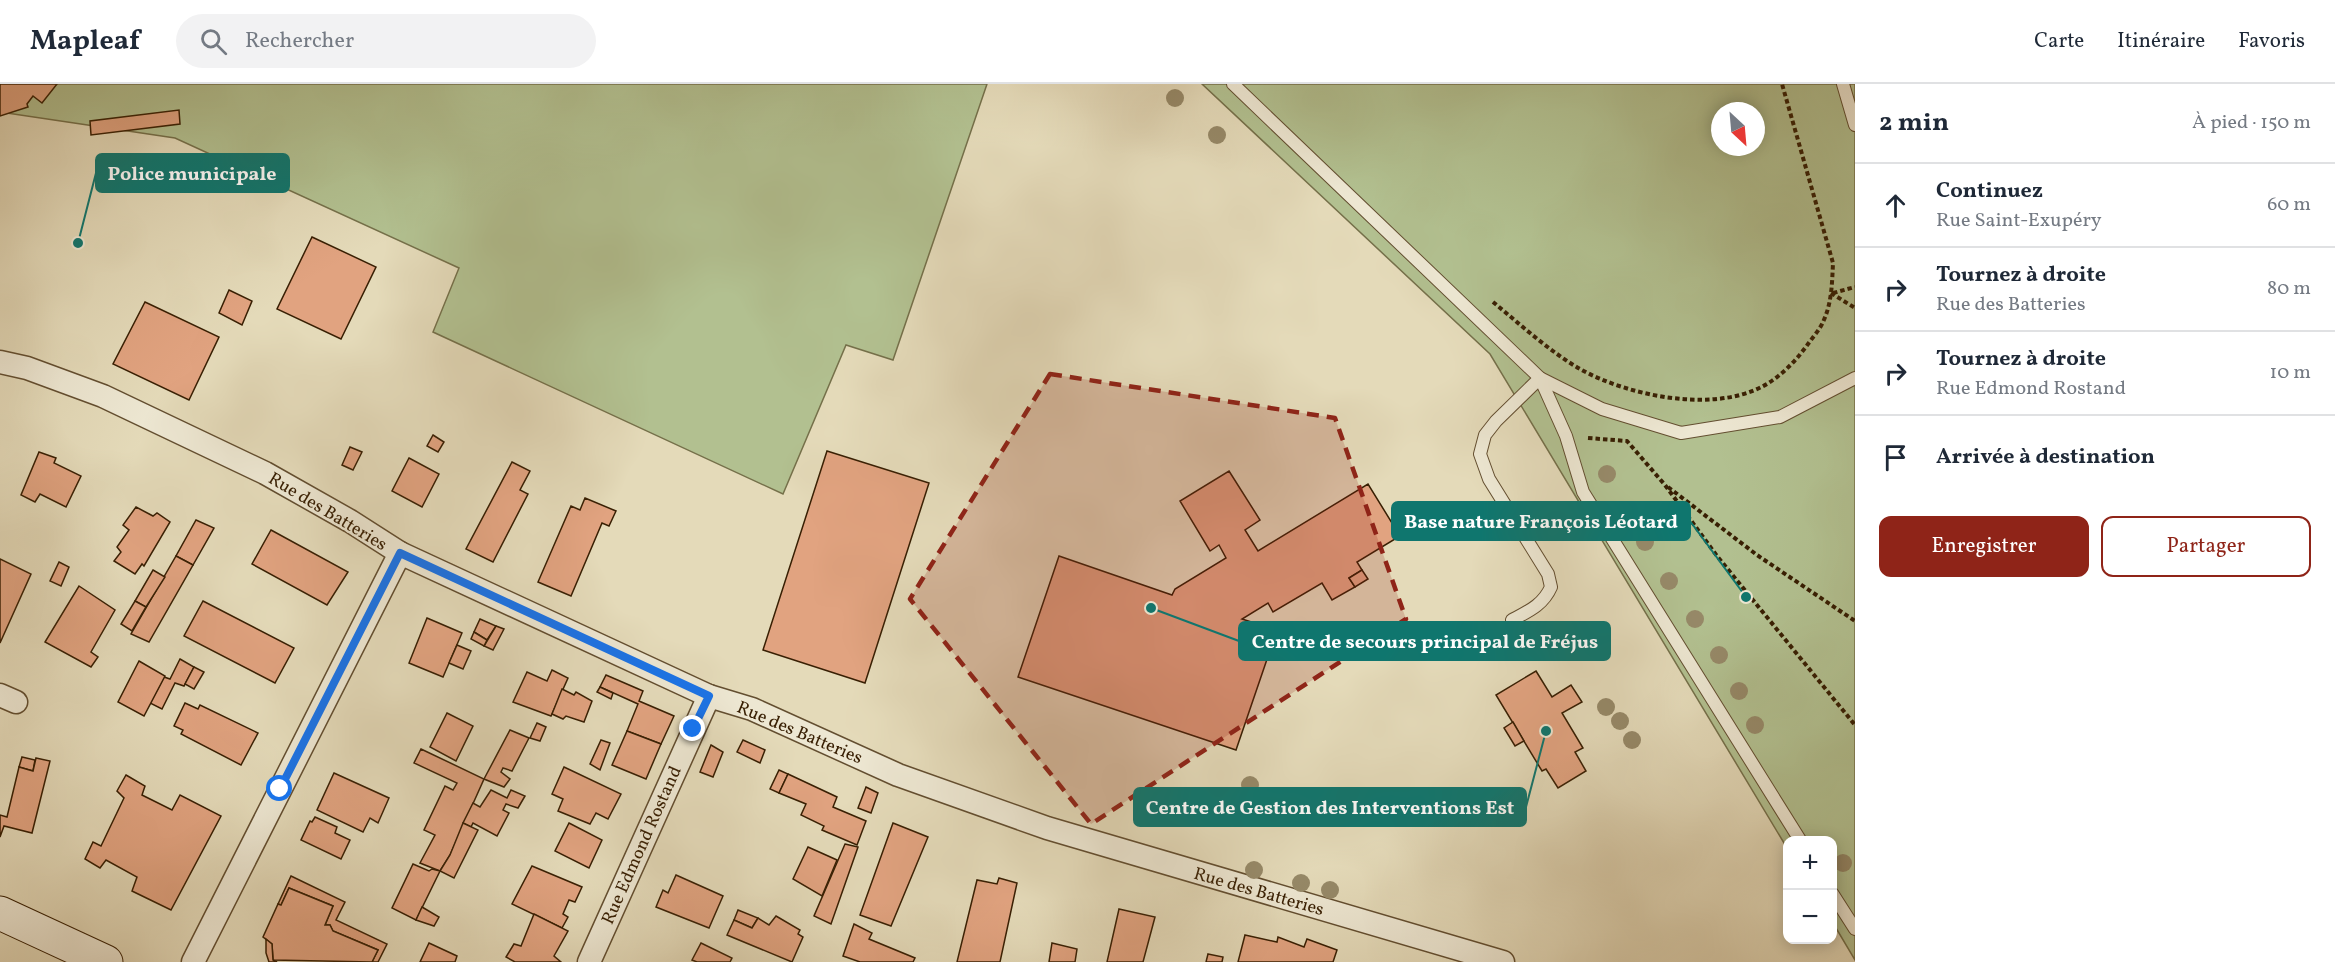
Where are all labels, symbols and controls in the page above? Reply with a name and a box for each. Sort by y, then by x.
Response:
search box [176,14,596,68]
text: Mapleaf [30,22,140,61]
icon: search [197,25,230,58]
text: Rechercher [245,26,354,57]
text: Carte [2034,27,2084,56]
text: Itinéraire [2117,27,2205,56]
text: Favoris [2238,27,2305,56]
north arrow [1711,102,1765,156]
text: 2 min [1879,105,1949,141]
text: À pied · 150 m [2192,109,2311,137]
callout: Police municipale [96,154,289,192]
text: Police municipale [108,161,276,189]
text: Continuez [1936,176,2043,207]
icon: ahead [1879,189,1912,222]
text: 60 m [2267,191,2311,219]
text: Rue Saint-Exupéry [1936,207,2102,235]
text: Tournez à droite [1936,260,2106,291]
icon: right [1879,273,1912,306]
text: 80 m [2267,275,2311,303]
text: Rue des Batteries [1936,291,2085,319]
text: Tournez à droite [1936,344,2106,375]
icon: right [1879,357,1912,390]
text: 10 m [2270,359,2311,387]
text: Rue Edmond Rostand [1936,375,2126,403]
icon: arrive [1879,441,1912,474]
text: Arrivée à destination [1936,442,2155,473]
street label: Rue des Batteries [263,467,391,558]
callout: Base nature François Léotard [1392,502,1690,540]
text: Base nature François Léotard [1404,509,1678,537]
button: Enregistrer [1879,516,2089,577]
button: Partager [2101,516,2311,577]
callout: Centre de secours principal de Fréjus [1239,622,1610,660]
text: Centre de secours principal de Fréjus [1252,629,1598,657]
street label: Rue des Batteries [733,696,866,771]
route end [679,715,705,741]
street label: Rue Edmond Rostand [596,762,689,929]
route start [266,775,292,801]
callout: Centre de Gestion des Interventions Est [1134,788,1526,826]
text: Centre de Gestion des Interventions Est [1146,795,1515,823]
map controls [1783,836,1837,944]
button: + [1783,836,1837,890]
street label: Rue des Batteries [1190,862,1327,923]
button: − [1783,890,1837,944]

